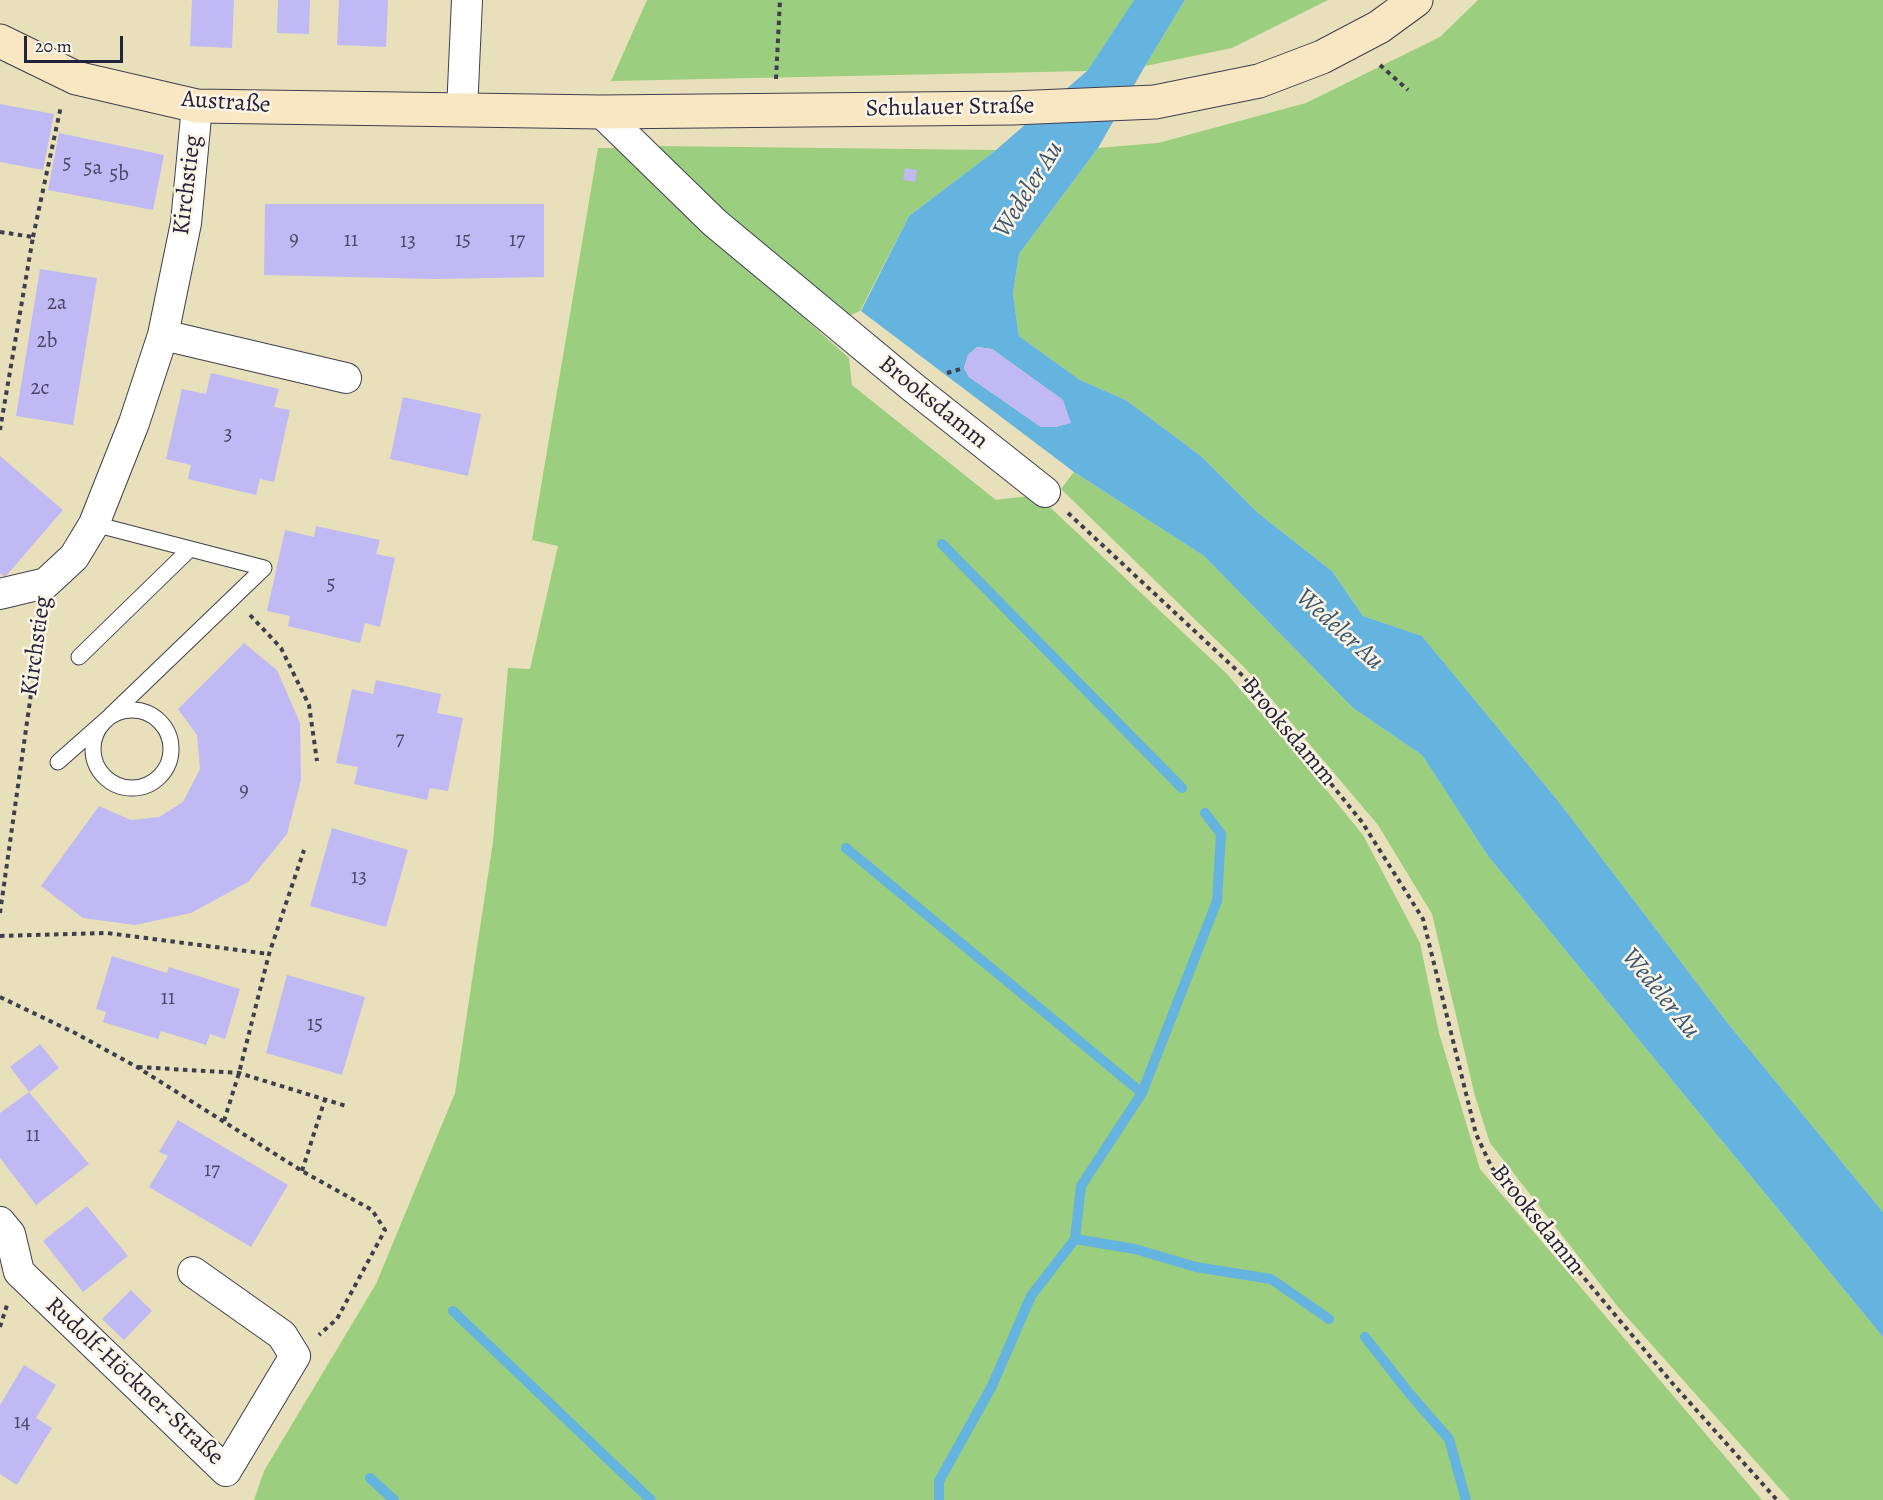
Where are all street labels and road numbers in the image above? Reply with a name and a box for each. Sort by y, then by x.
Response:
street label: Austraße [181,86,271,120]
street label: Schulauer Straße [865,92,1035,124]
street label: Kirchstieg [168,133,208,237]
street label: Brooksdamm [872,350,994,456]
street label: Kirchstieg [16,594,58,698]
street label: Brooksdamm [1234,672,1342,792]
street label: Brooksdamm [1484,1159,1590,1281]
street label: Rudolf-Höckner-Straße [39,1292,229,1472]

